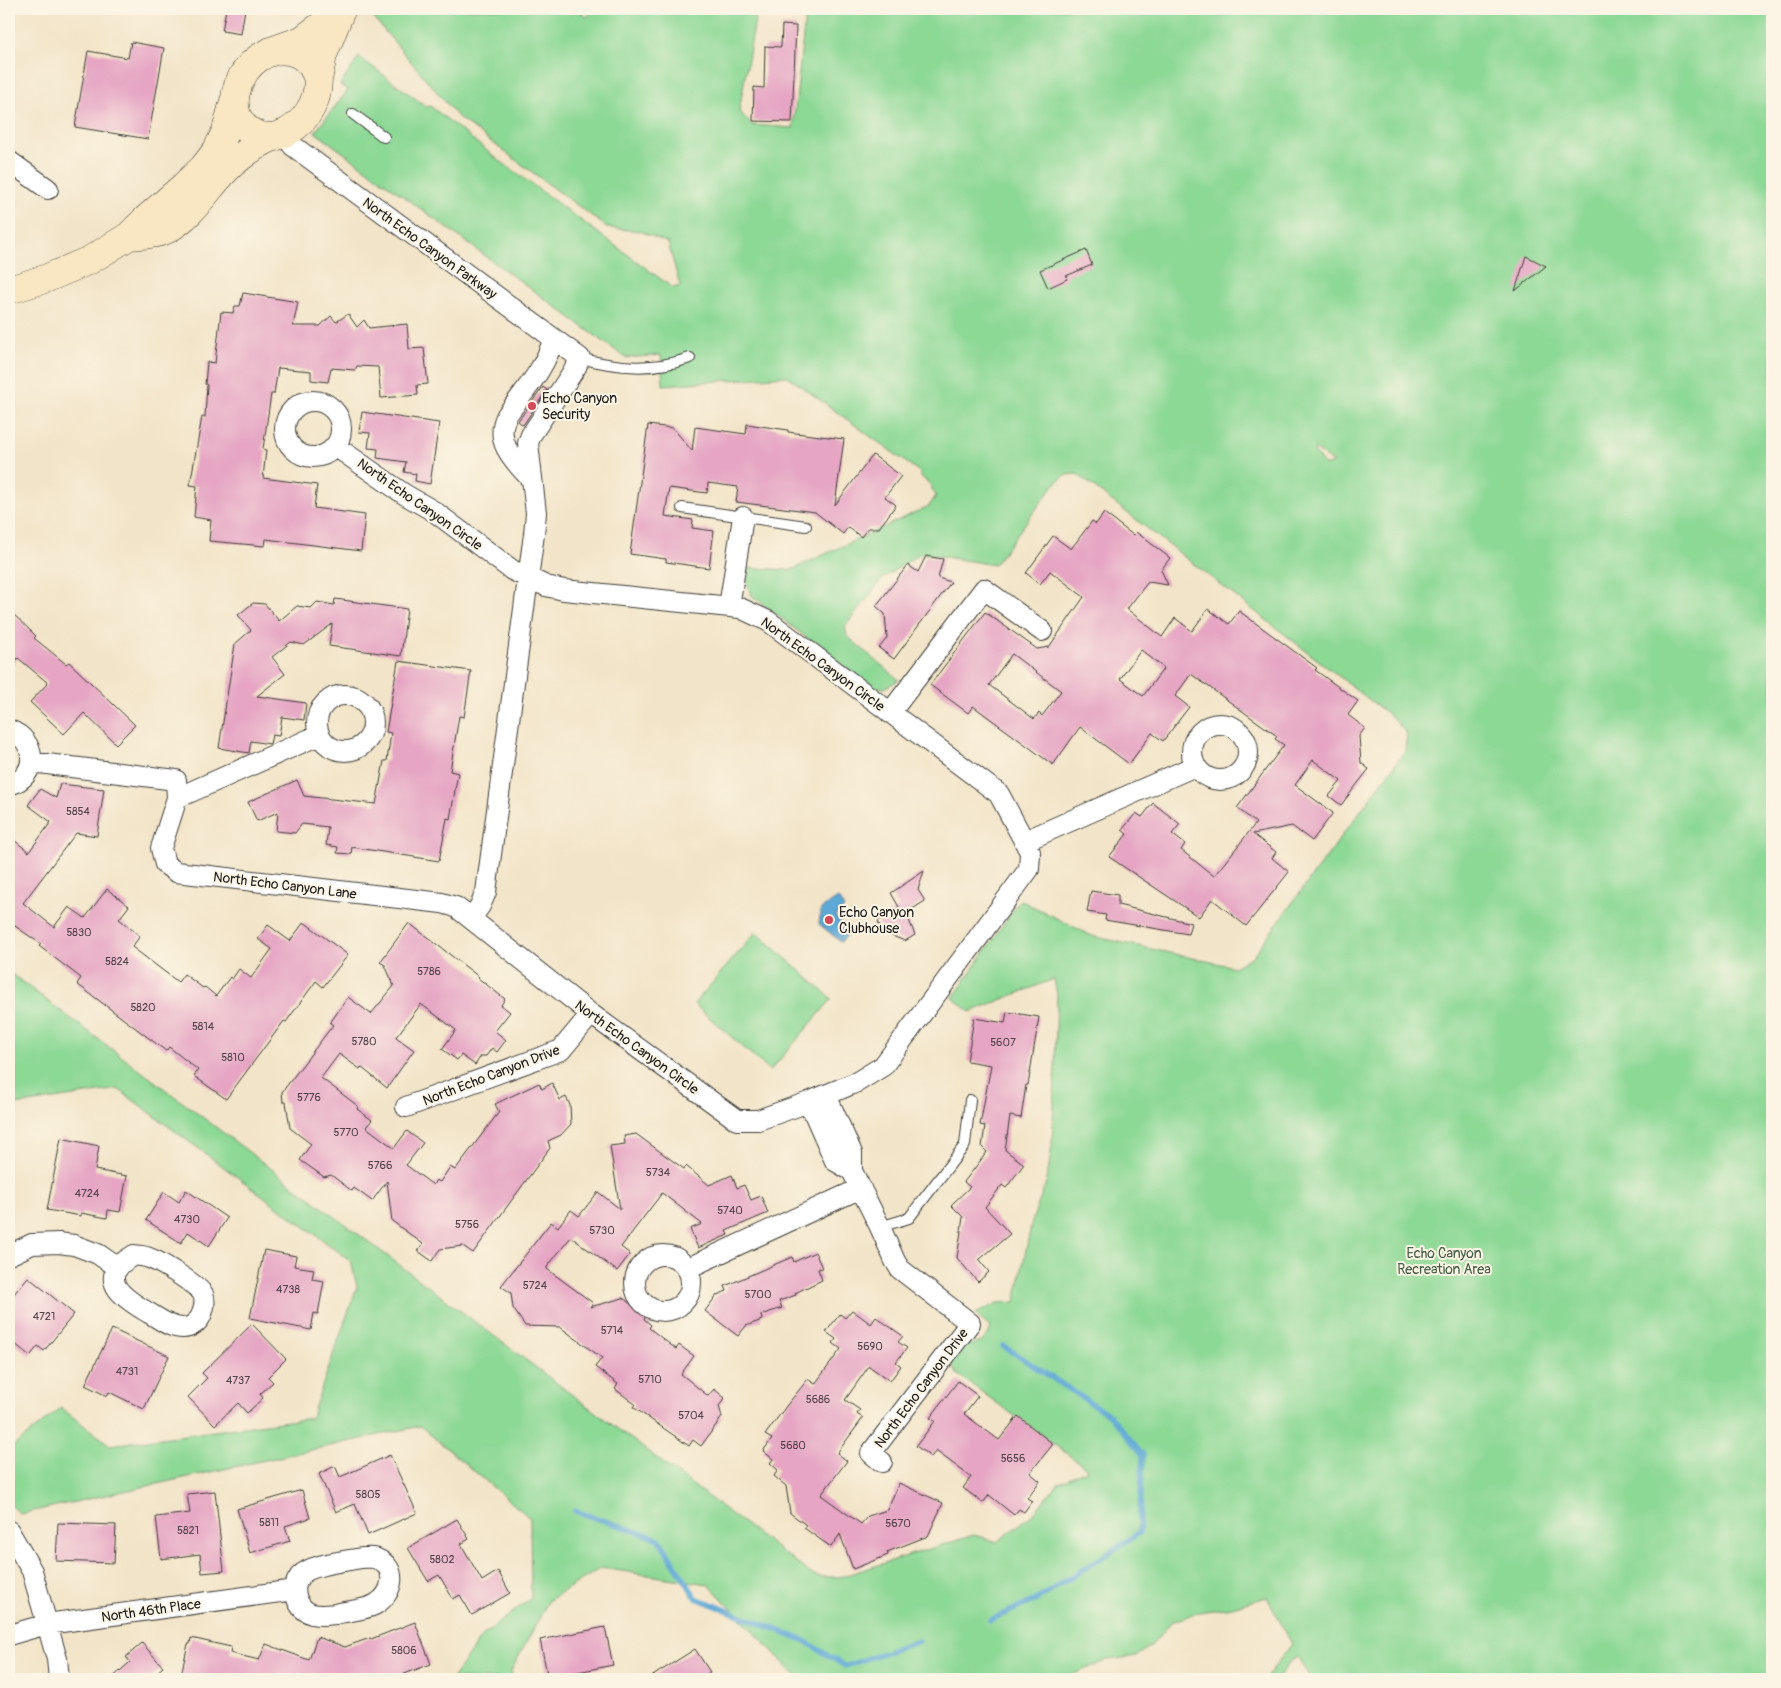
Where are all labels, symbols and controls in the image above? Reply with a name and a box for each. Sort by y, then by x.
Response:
street label: North Echo Canyon Parkway [359,194,500,303]
place label: Echo Canyon Security [542,390,617,423]
marker: Echo Canyon Security [526,400,538,412]
street label: North Echo Canyon Circle [354,455,486,554]
street label: North Echo Canyon Circle [757,614,888,715]
house number: 5854 [66,805,91,818]
street label: North Echo Canyon Lane [212,868,358,903]
place label: Echo Canyon Clubhouse [839,904,914,937]
marker: Echo Canyon Clubhouse [823,914,835,926]
house number: 5830 [66,926,92,939]
house number: 5824 [105,955,130,968]
house number: 5786 [417,965,441,978]
street label: North Echo Canyon Circle [571,997,702,1098]
house number: 5820 [130,1001,156,1014]
house number: 5814 [192,1020,215,1033]
house number: 5780 [352,1035,376,1048]
house number: 5607 [990,1036,1016,1049]
street label: North Echo Canyon Drive [420,1041,562,1109]
house number: 5810 [221,1051,245,1064]
house number: 5776 [297,1091,321,1104]
house number: 5770 [333,1126,359,1139]
house number: 5766 [368,1159,392,1172]
house number: 5734 [646,1166,671,1179]
house number: 4724 [75,1187,100,1200]
house number: 5740 [717,1204,743,1217]
house number: 4730 [174,1213,200,1226]
house number: 5756 [455,1218,479,1231]
house number: 5730 [589,1224,615,1237]
park label: Echo Canyon Recreation Area [1397,1245,1491,1278]
house number: 5724 [523,1279,548,1292]
house number: 4738 [276,1283,300,1296]
house number: 5700 [745,1288,771,1301]
house number: 4721 [33,1310,55,1323]
house number: 5714 [601,1324,624,1337]
street label: North Echo Canyon Drive [871,1325,972,1451]
house number: 5690 [857,1340,883,1353]
house number: 4731 [116,1365,138,1378]
house number: 5710 [638,1373,662,1386]
house number: 4737 [226,1374,250,1387]
house number: 5686 [806,1393,830,1406]
house number: 5704 [678,1409,704,1422]
house number: 5680 [780,1439,806,1452]
house number: 5656 [1001,1452,1025,1465]
house number: 5805 [356,1488,381,1501]
house number: 5811 [259,1516,279,1529]
house number: 5670 [885,1517,911,1530]
house number: 5821 [177,1524,199,1537]
house number: 5802 [429,1553,455,1566]
street label: North 46th Place [100,1595,202,1626]
house number: 5806 [391,1644,417,1657]

